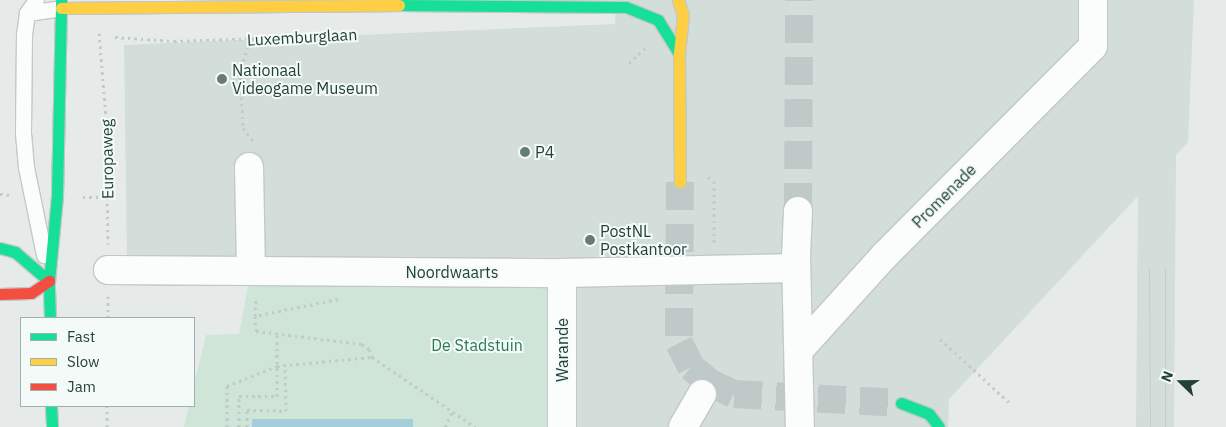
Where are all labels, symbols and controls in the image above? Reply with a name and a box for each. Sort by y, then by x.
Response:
street label: Luxemburglaan [246,25,358,49]
place label: Nationaal Videogame Museum [232,60,378,98]
marker: Nationaal Videogame Museum [216,73,228,85]
street label: Europaweg [97,119,117,199]
place label: P4 [535,142,554,162]
marker: P4 [519,146,531,158]
street label: Promenade [908,160,980,232]
place label: PostNL Postkantoor [600,221,687,259]
marker: PostNL Postkantoor [584,234,596,246]
street label: Noordwaarts [406,262,498,282]
legend [20,317,195,407]
street label: Warande [552,318,572,382]
text: Fast [67,327,95,346]
park label: De Stadstuin [431,335,523,355]
text: Slow [67,352,100,371]
north arrow [1156,357,1206,407]
text: N [1157,368,1177,384]
text: Jam [67,377,96,396]

